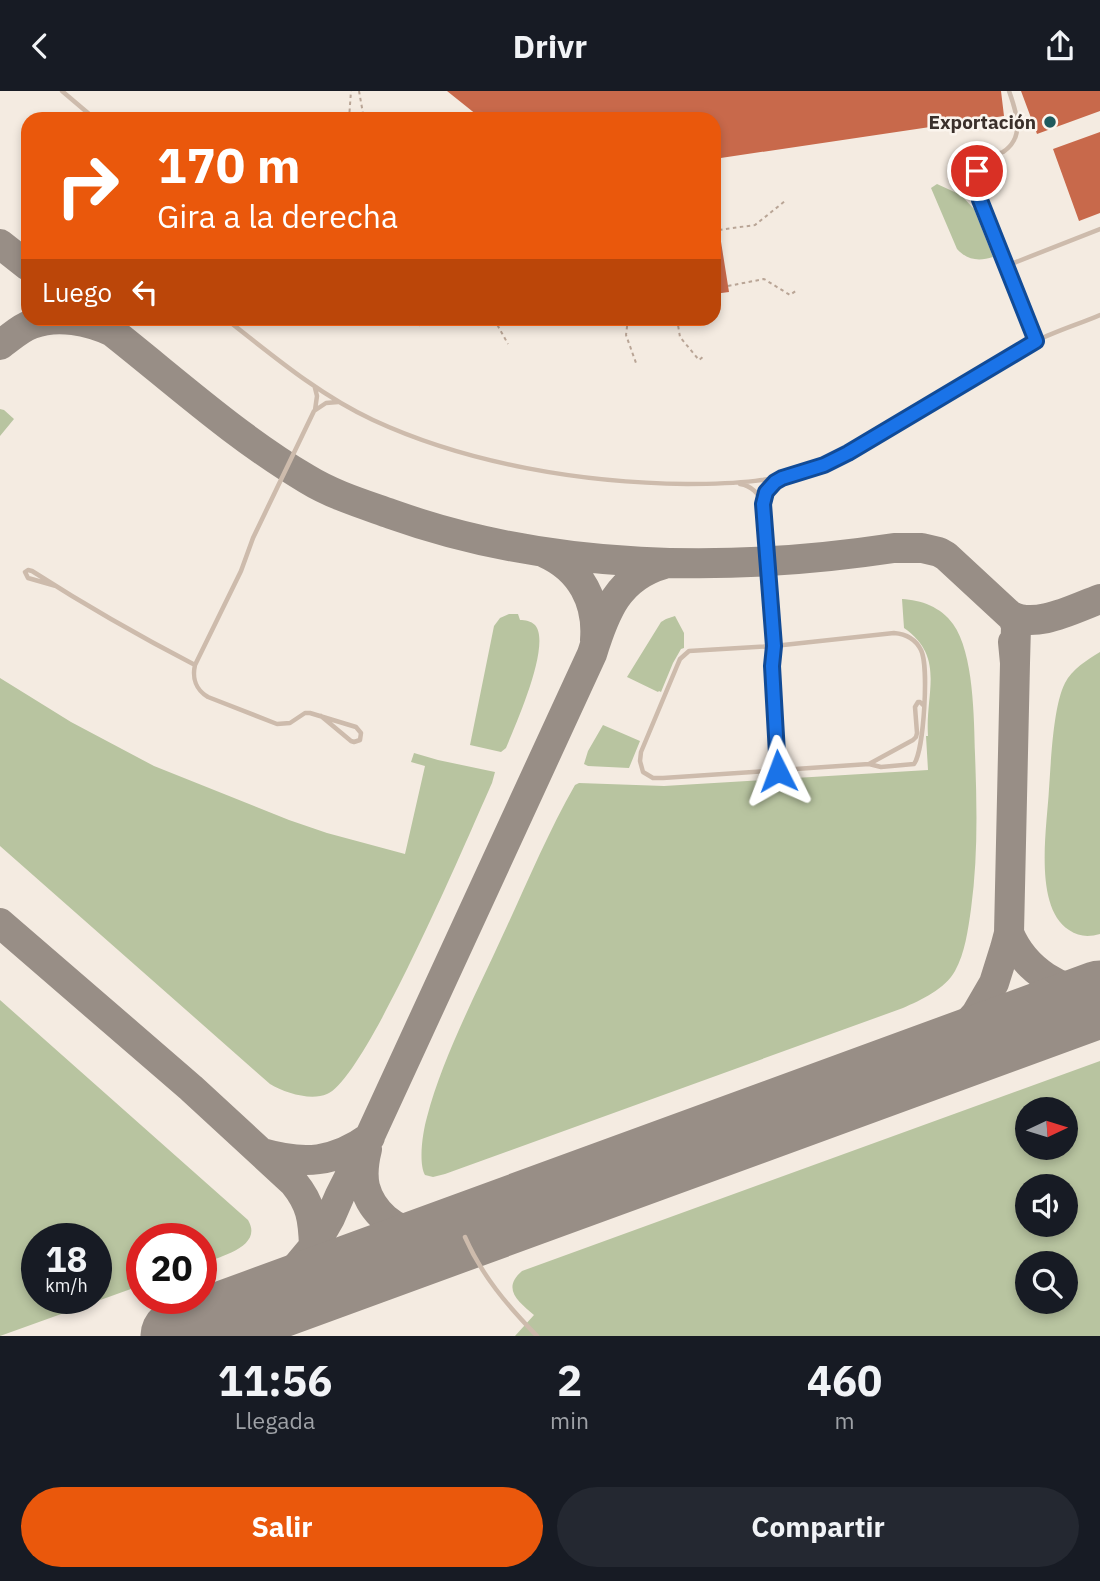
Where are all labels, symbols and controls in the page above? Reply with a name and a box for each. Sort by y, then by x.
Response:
text: Drivr [513,25,587,67]
icon: back [21,27,59,65]
icon: share [1041,27,1079,65]
place label: Exportación [928,110,1036,134]
marker: Exportación [1042,114,1058,130]
text: 170 m [157,133,301,196]
icon: right [42,140,133,231]
pin [947,141,1007,201]
icon: arrive [958,152,996,190]
text: Gira a la derecha [157,195,398,237]
icon: left [126,273,164,311]
text: Luego [42,275,112,309]
position arrow [741,734,815,808]
north arrow [1015,1097,1078,1160]
map controls [1015,1097,1078,1314]
button: sound [1015,1174,1078,1237]
speed limit sign: 20 [126,1223,217,1314]
text: 18 [45,1236,88,1282]
button: search [1015,1251,1078,1314]
text: km/h [45,1274,88,1297]
text: 11:56 [218,1353,332,1408]
text: 2 [557,1353,582,1408]
text: 460 [807,1353,882,1408]
text: Llegada [235,1405,315,1435]
text: min [550,1405,589,1435]
text: m [834,1405,855,1435]
button: Salir [21,1487,543,1567]
button: Compartir [557,1487,1079,1567]

